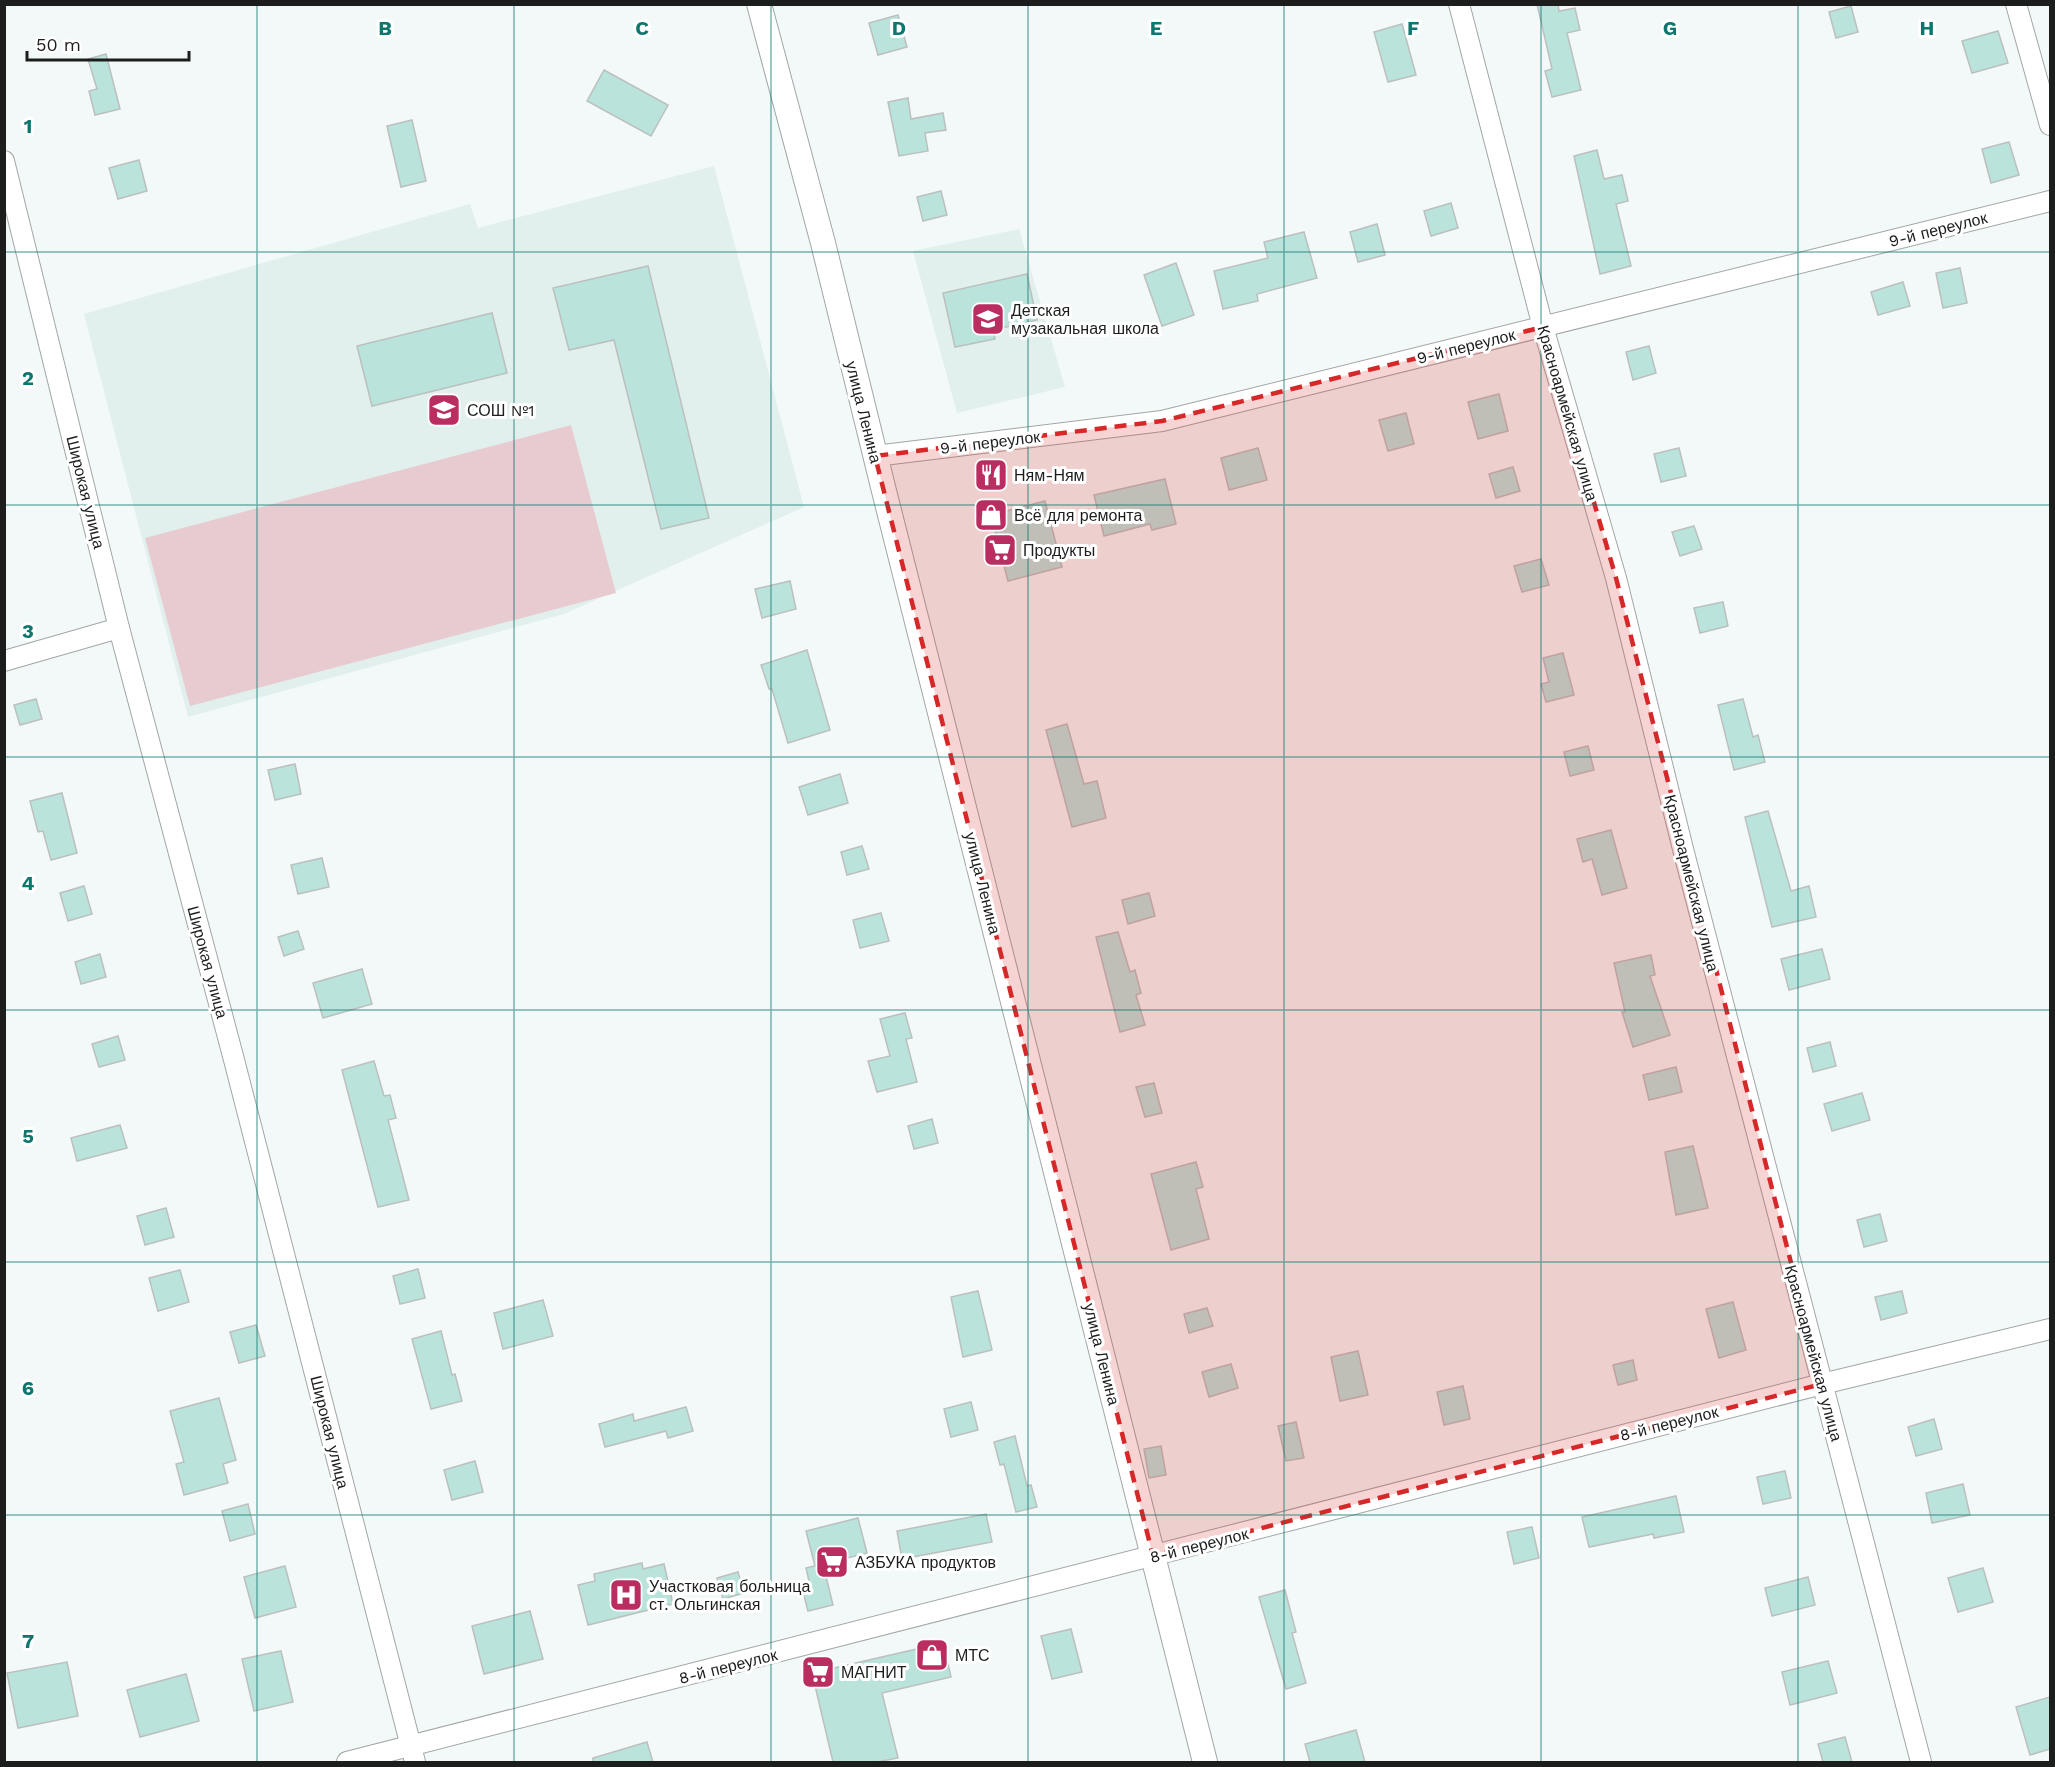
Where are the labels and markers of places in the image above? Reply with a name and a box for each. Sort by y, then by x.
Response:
school or university icon: Детская музакальная школа [970,301,1006,337]
place label: Детская музакальная школа [1011,301,1159,338]
school or university icon: СОШ №1 [426,392,462,428]
place label: СОШ №1 [467,401,535,420]
restaurant icon: Ням-Ням [973,457,1009,493]
place label: Ням-Ням [1014,466,1085,485]
shop icon: Всё для ремонта [973,497,1009,533]
place label: Всё для ремонта [1014,506,1142,525]
supermarket icon: Продукты [982,532,1018,568]
place label: Продукты [1023,541,1095,560]
supermarket icon: АЗБУКА продуктов [814,1544,850,1580]
place label: АЗБУКА продуктов [855,1553,996,1572]
hospital icon: Участковая больница ст. Ольгинская [608,1577,644,1613]
place label: Участковая больница ст. Ольгинская [649,1577,810,1614]
shop icon: МТС [914,1637,950,1673]
place label: МТС [955,1646,990,1665]
supermarket icon: МАГНИТ [800,1654,836,1690]
place label: МАГНИТ [841,1663,907,1682]

